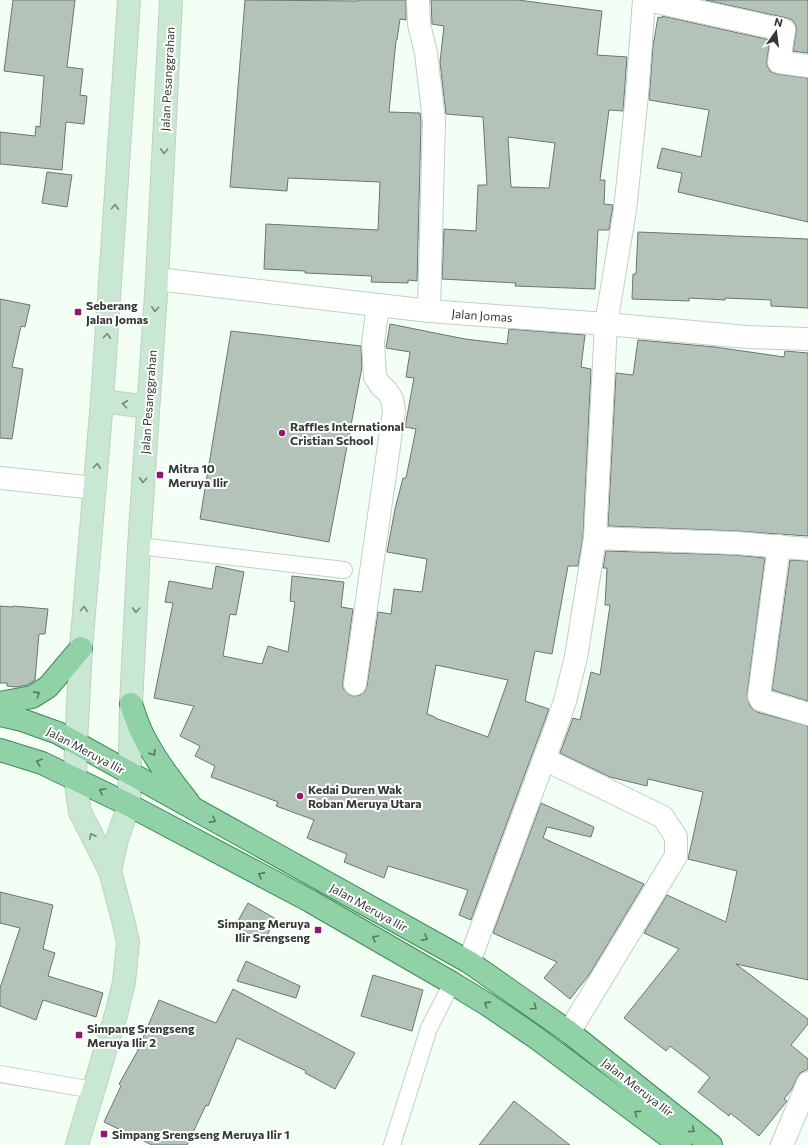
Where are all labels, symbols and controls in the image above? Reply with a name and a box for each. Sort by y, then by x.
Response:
north arrow [756,12,796,52]
text: N [773,15,784,29]
street label: Jalan Pesanggrahan [157,26,178,132]
one-way arrow [159,148,168,154]
one-way arrow [111,204,120,210]
place label: Seberang Jalan Jomas [86,298,149,327]
one-way arrow [150,306,159,312]
street label: Jalan Jomas [451,306,513,325]
marker: Seberang Jalan Jomas [73,307,83,317]
one-way arrow [102,333,111,339]
street label: Jalan Pesanggrahan [137,349,160,455]
one-way arrow [122,400,128,409]
place label: Raffles International Cristian School [290,419,404,447]
marker: Raffles International Cristian School [277,428,287,438]
place label: Mitra 10 Meruya Ilir [168,461,228,489]
one-way arrow [92,463,101,469]
marker: Mitra 10 Meruya Ilir [155,470,165,480]
one-way arrow [139,477,148,483]
one-way arrow [80,606,89,612]
one-way arrow [132,607,140,613]
one-way arrow [33,691,40,698]
street label: Jalan Meruya Ilir [44,724,128,777]
one-way arrow [148,748,155,755]
one-way arrow [36,758,43,767]
place label: Kedai Duren Wak Roban Meruya Utara [308,782,422,810]
one-way arrow [99,789,106,796]
marker: Kedai Duren Wak Roban Meruya Utara [295,791,305,801]
one-way arrow [209,815,217,822]
one-way arrow [90,833,97,841]
one-way arrow [258,872,265,880]
street label: Jalan Meruya Ilir [327,880,410,935]
place label: Simpang Meruya Ilir Srengseng [217,916,310,944]
marker: Simpang Meruya Ilir Srengseng [313,925,323,935]
one-way arrow [421,933,428,940]
one-way arrow [372,936,379,943]
one-way arrow [484,1002,491,1009]
one-way arrow [530,1002,537,1009]
place label: Simpang Srengseng Meruya Ilir 2 [87,1021,195,1049]
marker: Simpang Srengseng Meruya Ilir 2 [74,1030,84,1040]
street label: Jalan Meruya Ilir [599,1055,677,1120]
one-way arrow [635,1111,642,1118]
one-way arrow [688,1126,695,1133]
place label: Simpang Srengseng Meruya Ilir 1 [112,1127,290,1141]
marker: Simpang Srengseng Meruya Ilir 1 [99,1129,109,1139]

